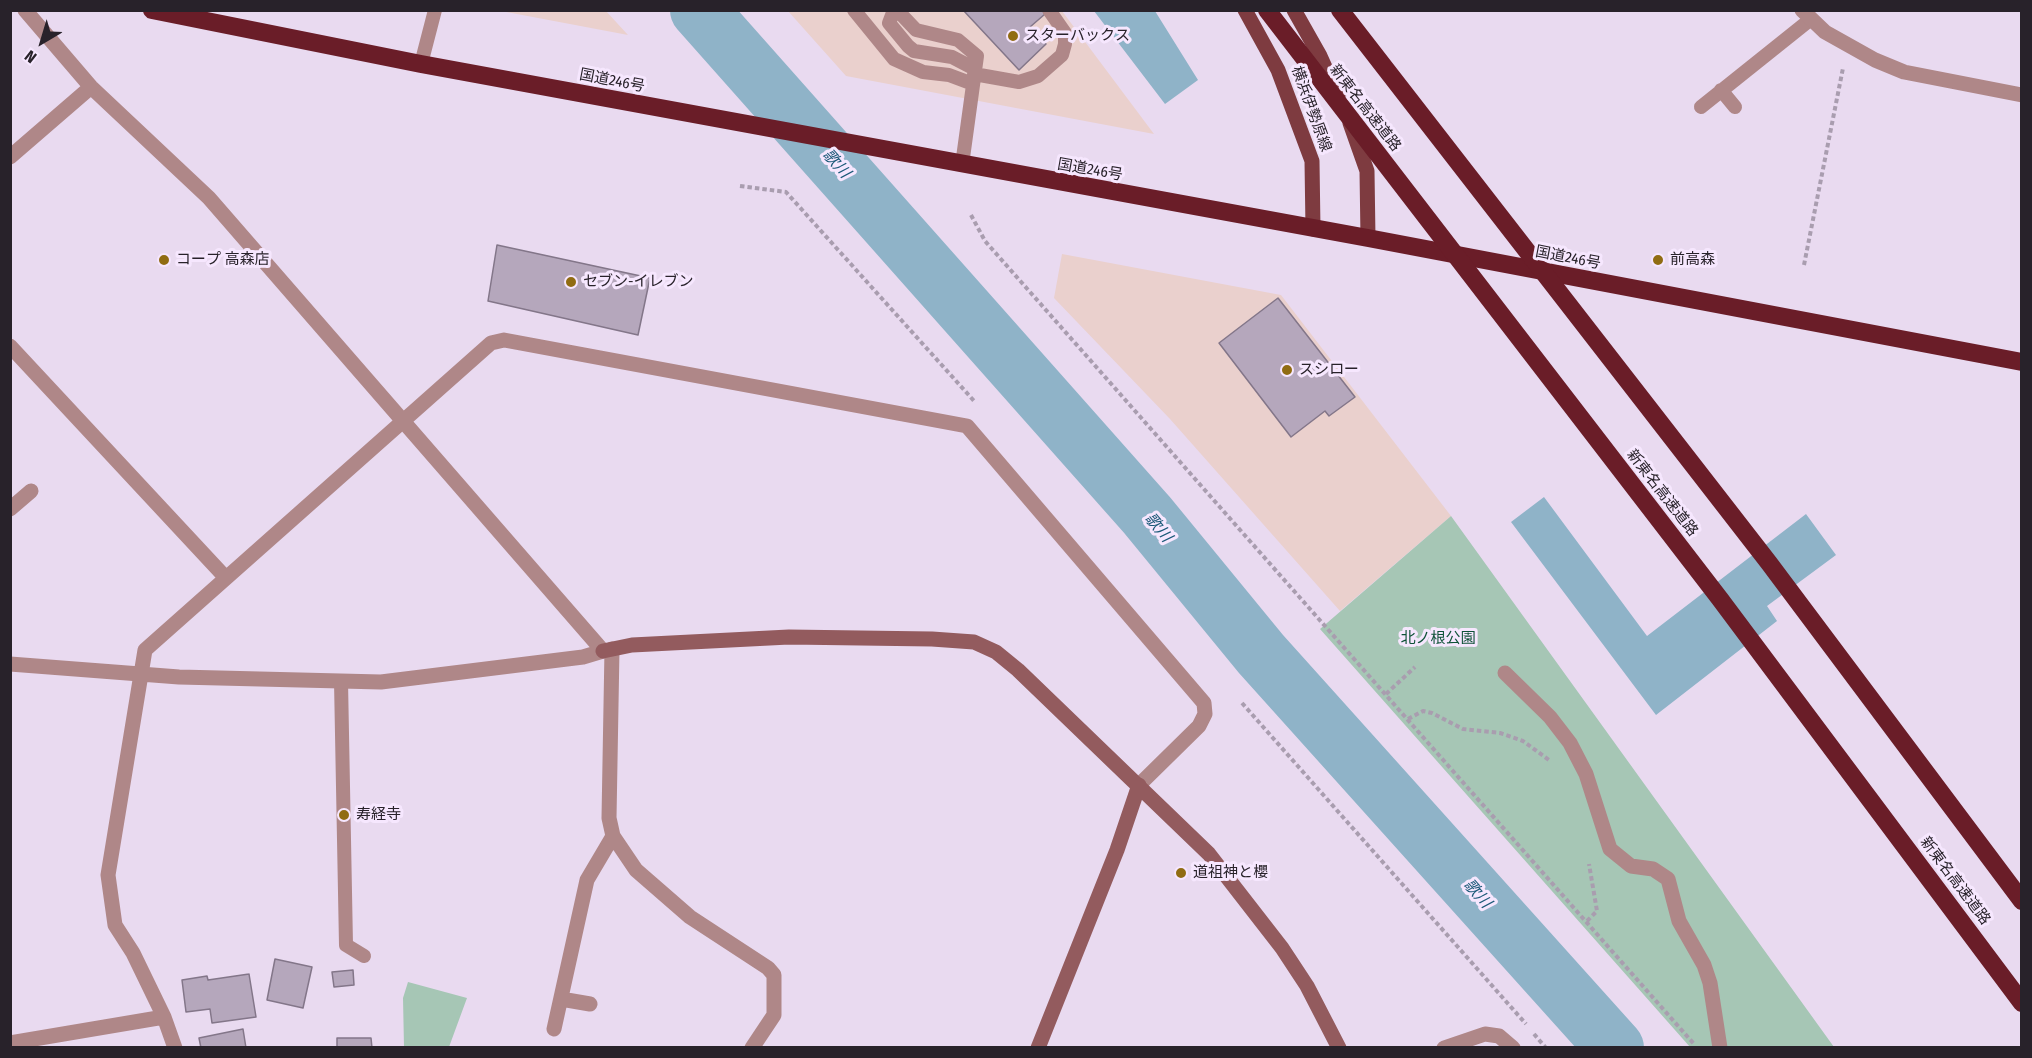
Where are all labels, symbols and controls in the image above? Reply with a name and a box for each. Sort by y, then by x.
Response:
north arrow [12,12,72,72]
place label: スターバックス [1025,27,1130,45]
marker: スターバックス [1006,29,1020,43]
text: N [21,46,40,67]
street label: 新東名高速道路 [1326,61,1404,155]
street label: 横浜伊勢原線 [1287,64,1335,154]
street label: 国道246号 [578,66,646,96]
water label: 歌川 [818,146,854,182]
street label: 国道246号 [1056,155,1124,185]
street label: 国道246号 [1534,243,1602,273]
place label: コープ 高森店 [176,251,270,269]
place label: 前高森 [1670,251,1715,269]
marker: コープ 高森店 [157,253,171,267]
marker: 前高森 [1651,253,1665,267]
place label: セブン-イレブン [583,273,694,291]
marker: セブン-イレブン [564,275,578,289]
place label: スシロー [1299,361,1359,379]
marker: スシロー [1280,363,1294,377]
street label: 新東名高速道路 [1623,446,1701,540]
water label: 歌川 [1140,510,1176,546]
park label: 北ノ根公園 [1401,630,1475,648]
place label: 寿経寺 [356,806,401,824]
marker: 寿経寺 [337,808,351,822]
street label: 新東名高速道路 [1916,834,1994,928]
place label: 道祖神と櫻 [1193,864,1268,882]
marker: 道祖神と櫻 [1174,866,1188,880]
water label: 歌川 [1459,876,1495,912]

